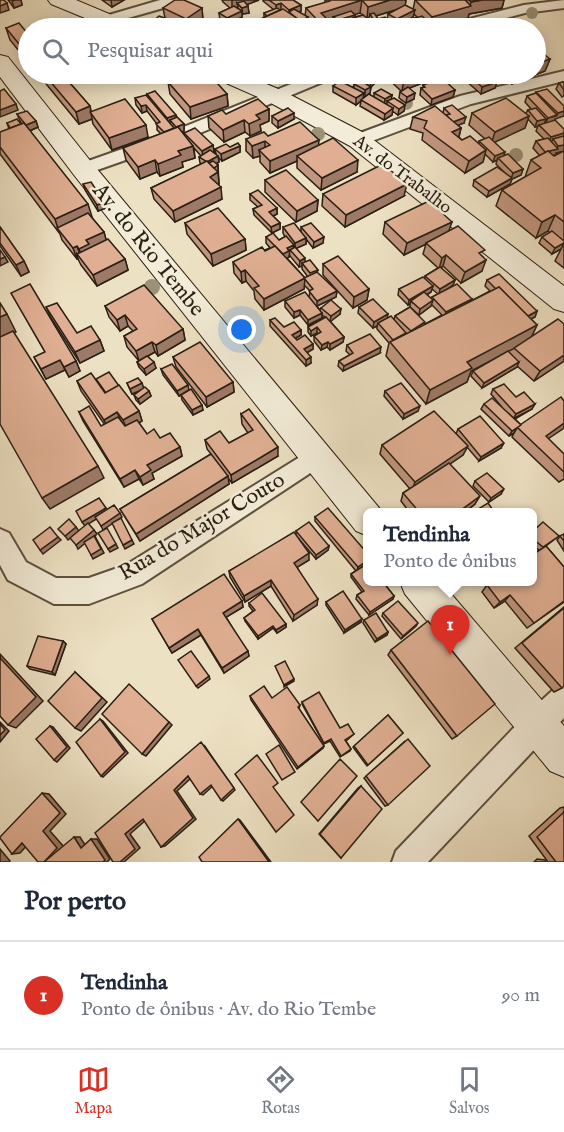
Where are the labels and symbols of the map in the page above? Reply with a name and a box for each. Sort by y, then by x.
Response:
street label: Av. do Trabalho [347,130,456,220]
street label: Av. do Rio Tembe [85,177,210,322]
your location [227,315,256,344]
street label: Rua do Major Couto [114,466,290,588]
pin: 1 [430,606,470,655]

